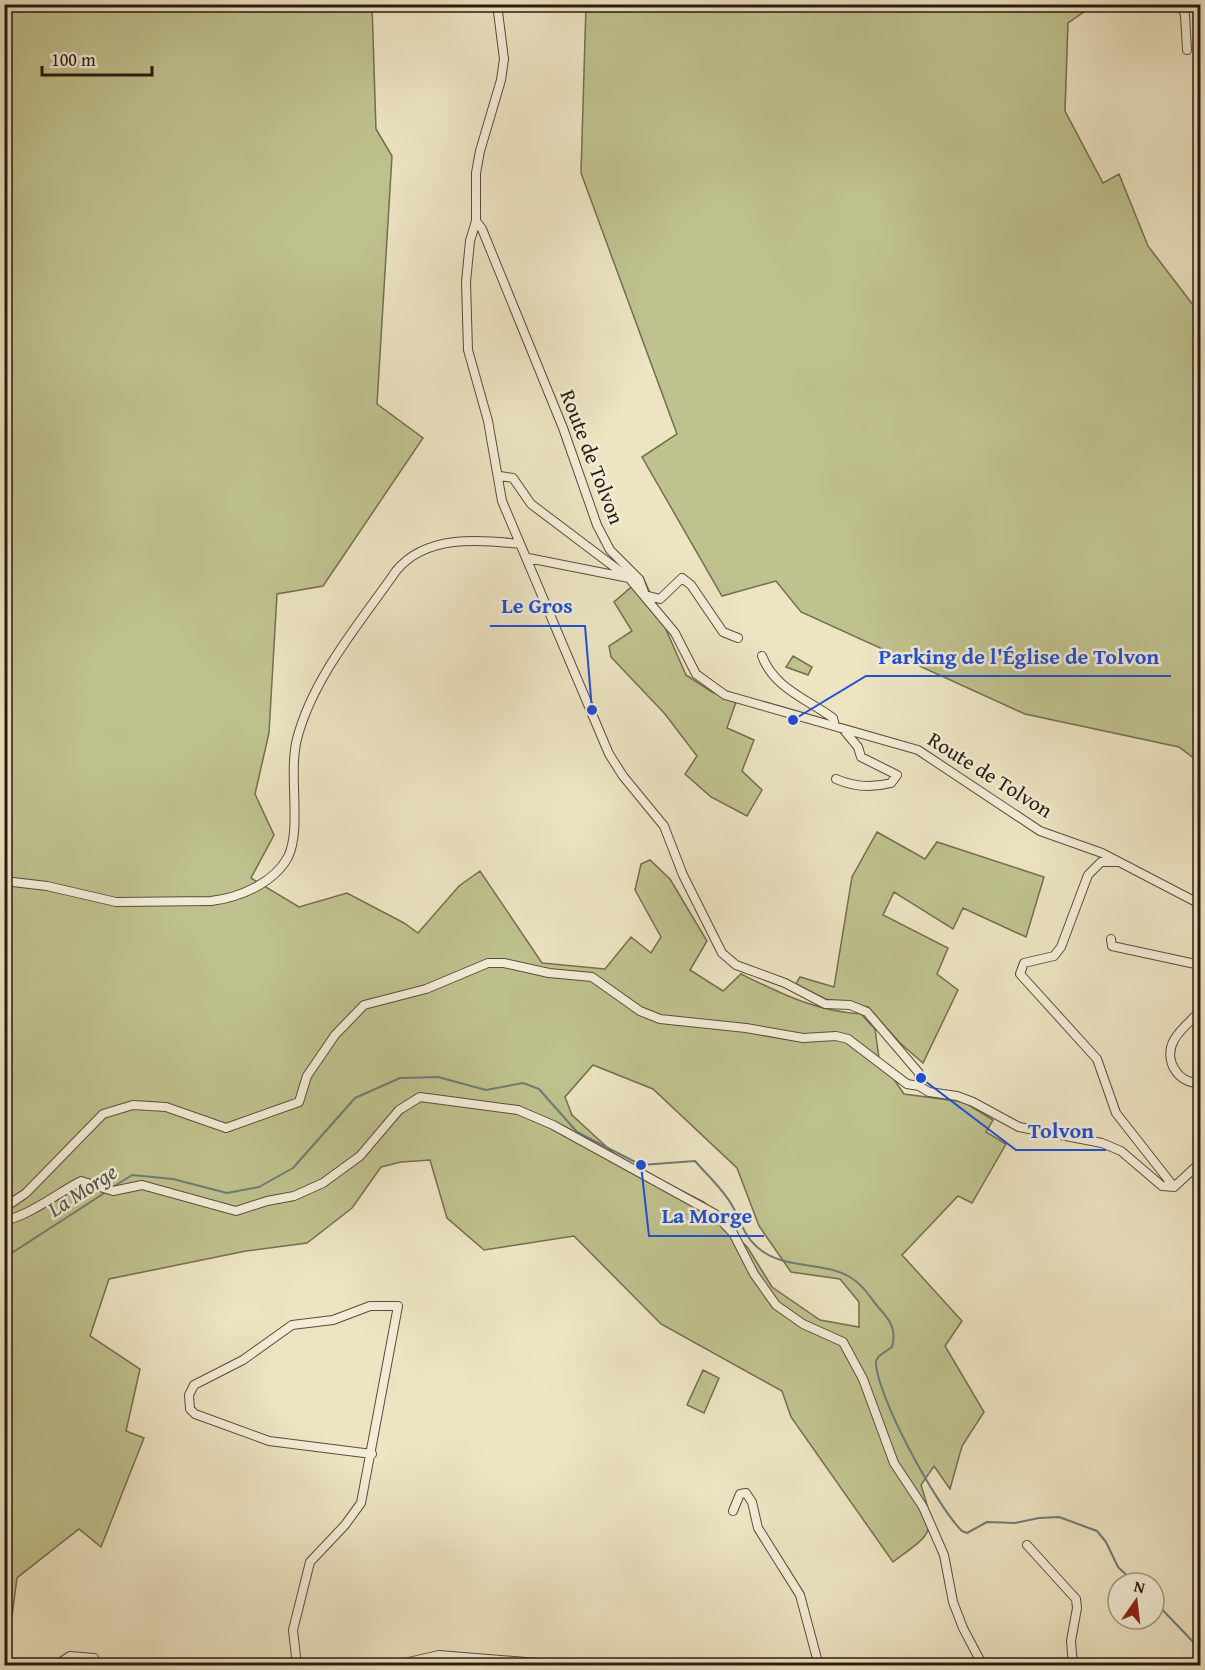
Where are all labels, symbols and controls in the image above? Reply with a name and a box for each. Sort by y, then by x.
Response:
scale bar [42,39,152,77]
text: 100 m [51,46,96,73]
street label: Route de Tolvon [553,385,632,529]
callout: Le Gros [490,586,585,626]
text: Le Gros [501,589,573,621]
callout: Parking de l'Église de Tolvon [866,636,1171,676]
text: Parking de l'Église de Tolvon [879,640,1159,672]
street label: Route de Tolvon [922,724,1059,825]
callout: Tolvon [1016,1110,1106,1150]
text: Tolvon [1028,1114,1094,1146]
water label: La Morge [40,1155,123,1225]
callout: La Morge [649,1196,764,1236]
text: La Morge [662,1199,753,1231]
north arrow [1106,1571,1166,1631]
text: N [1132,1574,1148,1599]

